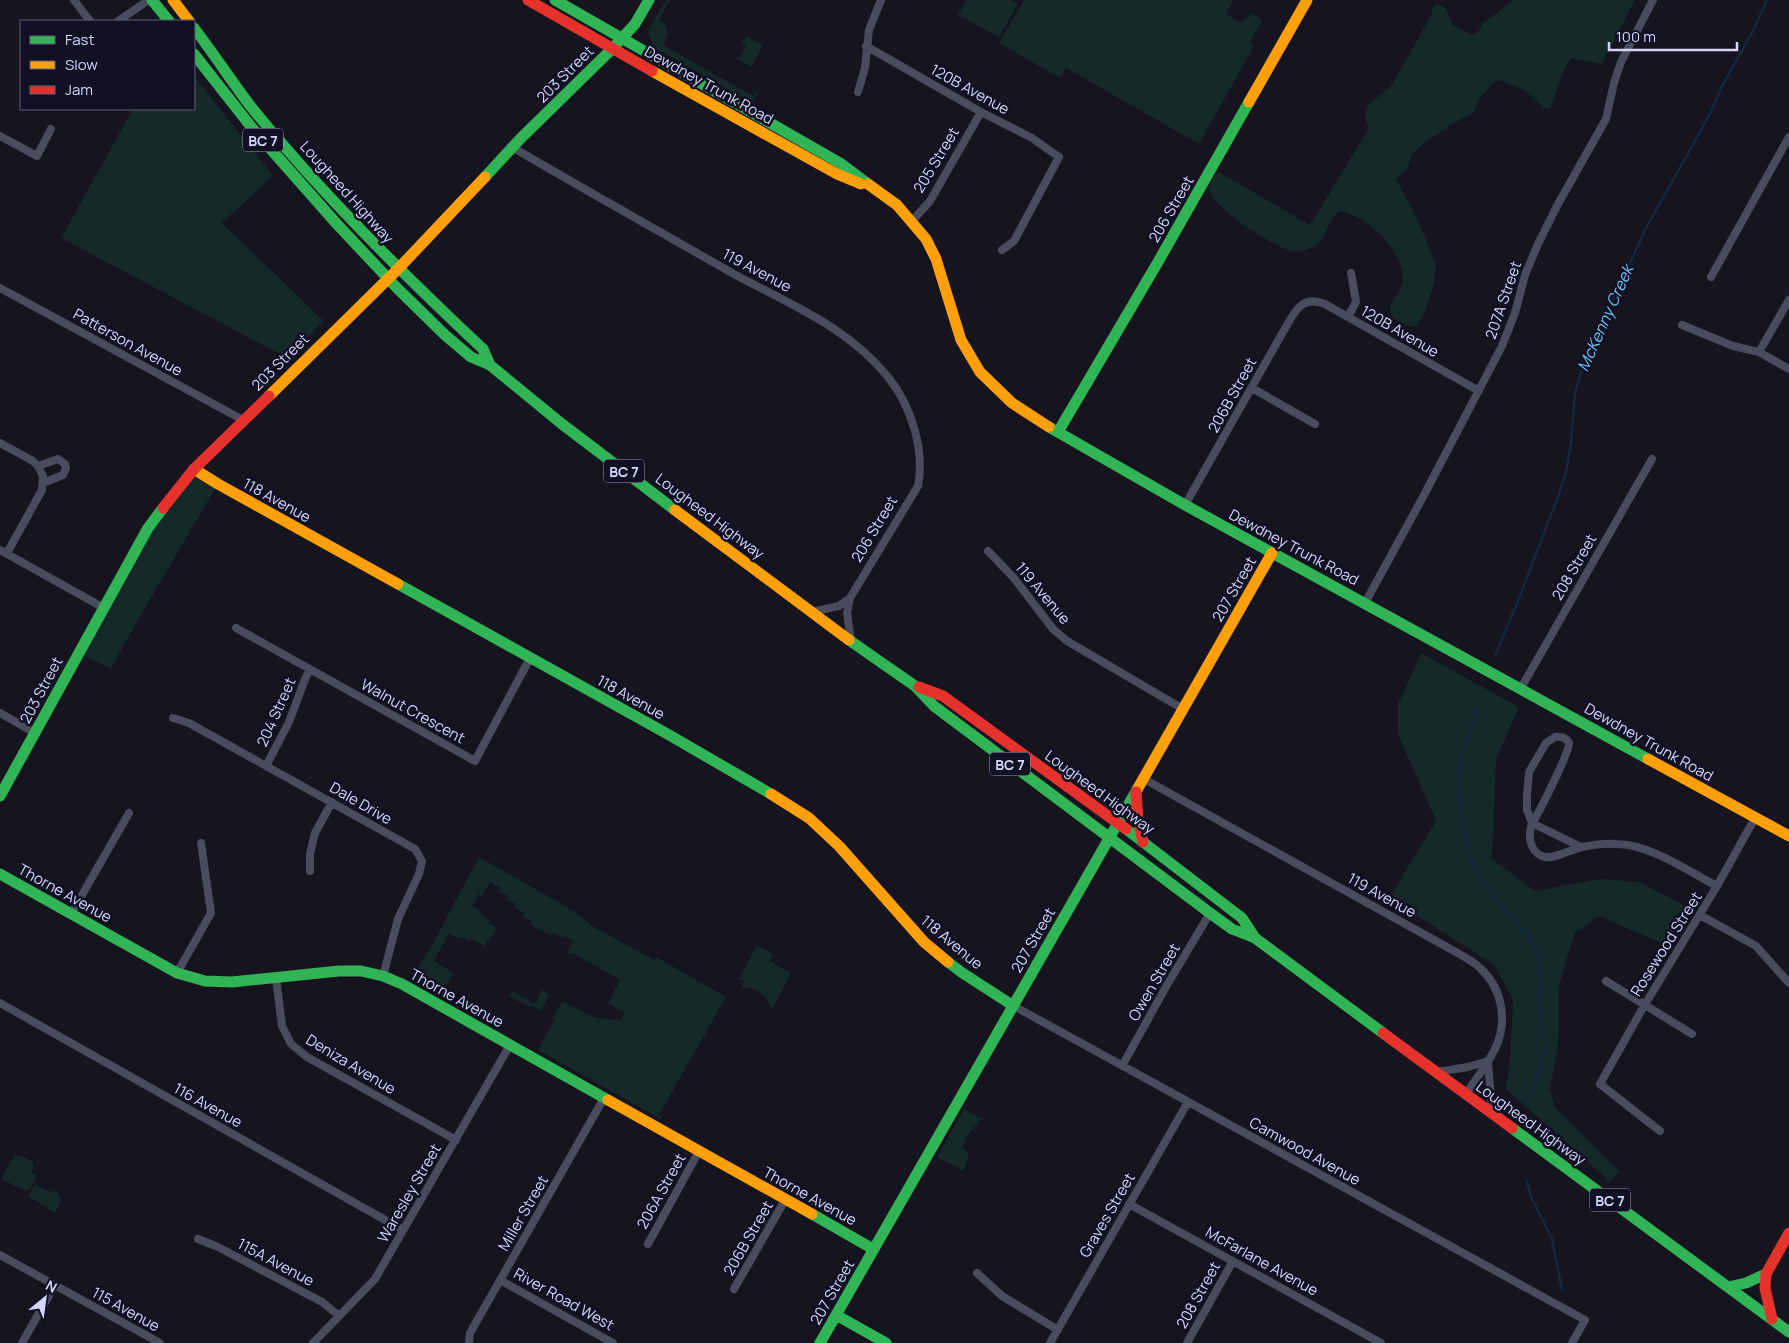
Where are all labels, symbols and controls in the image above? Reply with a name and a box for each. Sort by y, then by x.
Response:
legend [20,20,195,110]
scale bar [1609,20,1736,52]
text: 100 m [1616,26,1656,47]
text: Fast [65,29,94,50]
street label: 203 Street [532,41,598,107]
street label: Dewdney Trunk Road [641,41,777,129]
text: Slow [65,54,98,75]
street label: 120B Avenue [927,59,1013,119]
text: Jam [65,79,93,100]
street label: 205 Street [908,123,964,197]
road number: BC 7 [243,128,283,152]
street label: Lougheed Highway [295,136,399,248]
street label: 206 Street [1143,172,1199,246]
street label: 119 Avenue [719,243,795,297]
street label: 207A Street [1480,258,1526,342]
water label: McKenny Creek [1572,259,1639,375]
street label: 120B Avenue [1357,300,1443,362]
street label: Patterson Avenue [70,303,187,381]
street label: 203 Street [247,329,313,395]
street label: 206B Street [1203,353,1261,437]
road number: BC 7 [604,460,644,482]
street label: Lougheed Highway [651,468,769,564]
street label: 118 Avenue [239,473,315,527]
street label: 206 Street [846,492,902,566]
street label: Dewdney Trunk Road [1225,504,1363,590]
street label: 208 Street [1547,530,1601,604]
street label: 207 Street [1207,552,1261,626]
street label: 119 Avenue [1011,557,1075,629]
street label: 203 Street [15,653,67,727]
street label: 118 Avenue [593,670,669,724]
street label: 204 Street [251,674,301,750]
street label: Walnut Crescent [357,674,469,748]
street label: Dewdney Trunk Road [1581,698,1717,786]
street label: Lougheed Highway [1041,745,1159,839]
road number: BC 7 [990,752,1030,776]
street label: Dale Drive [326,777,396,829]
street label: Thorne Avenue [14,859,116,928]
street label: 119 Avenue [1344,868,1420,923]
street label: Rosewood Street [1625,888,1707,1000]
street label: 207 Street [1006,903,1060,977]
street label: 118 Avenue [917,910,988,974]
street label: Owen Street [1123,939,1185,1025]
street label: Thorne Avenue [406,964,508,1033]
street label: Deniza Avenue [302,1029,400,1099]
street label: Lougheed Highway [1472,1076,1590,1170]
street label: 116 Avenue [170,1078,246,1133]
street label: Camwood Avenue [1246,1112,1365,1190]
street label: Waresley Street [372,1140,446,1246]
street label: 206A Street [632,1149,690,1233]
street label: Thorne Avenue [759,1162,861,1231]
street label: Graves Street [1074,1169,1140,1261]
street label: Miller Street [493,1171,553,1255]
road number: BC 7 [1590,1188,1630,1212]
street label: 206B Street [718,1197,778,1279]
street label: McFarlane Avenue [1202,1221,1322,1301]
street label: 115A Avenue [234,1233,318,1291]
street label: 207 Street [805,1255,859,1329]
street label: 208 Street [1171,1258,1225,1332]
street label: River Road West [510,1263,618,1335]
north arrow [20,1273,70,1323]
text: N [43,1275,61,1297]
street label: 115 Avenue [88,1282,164,1336]

